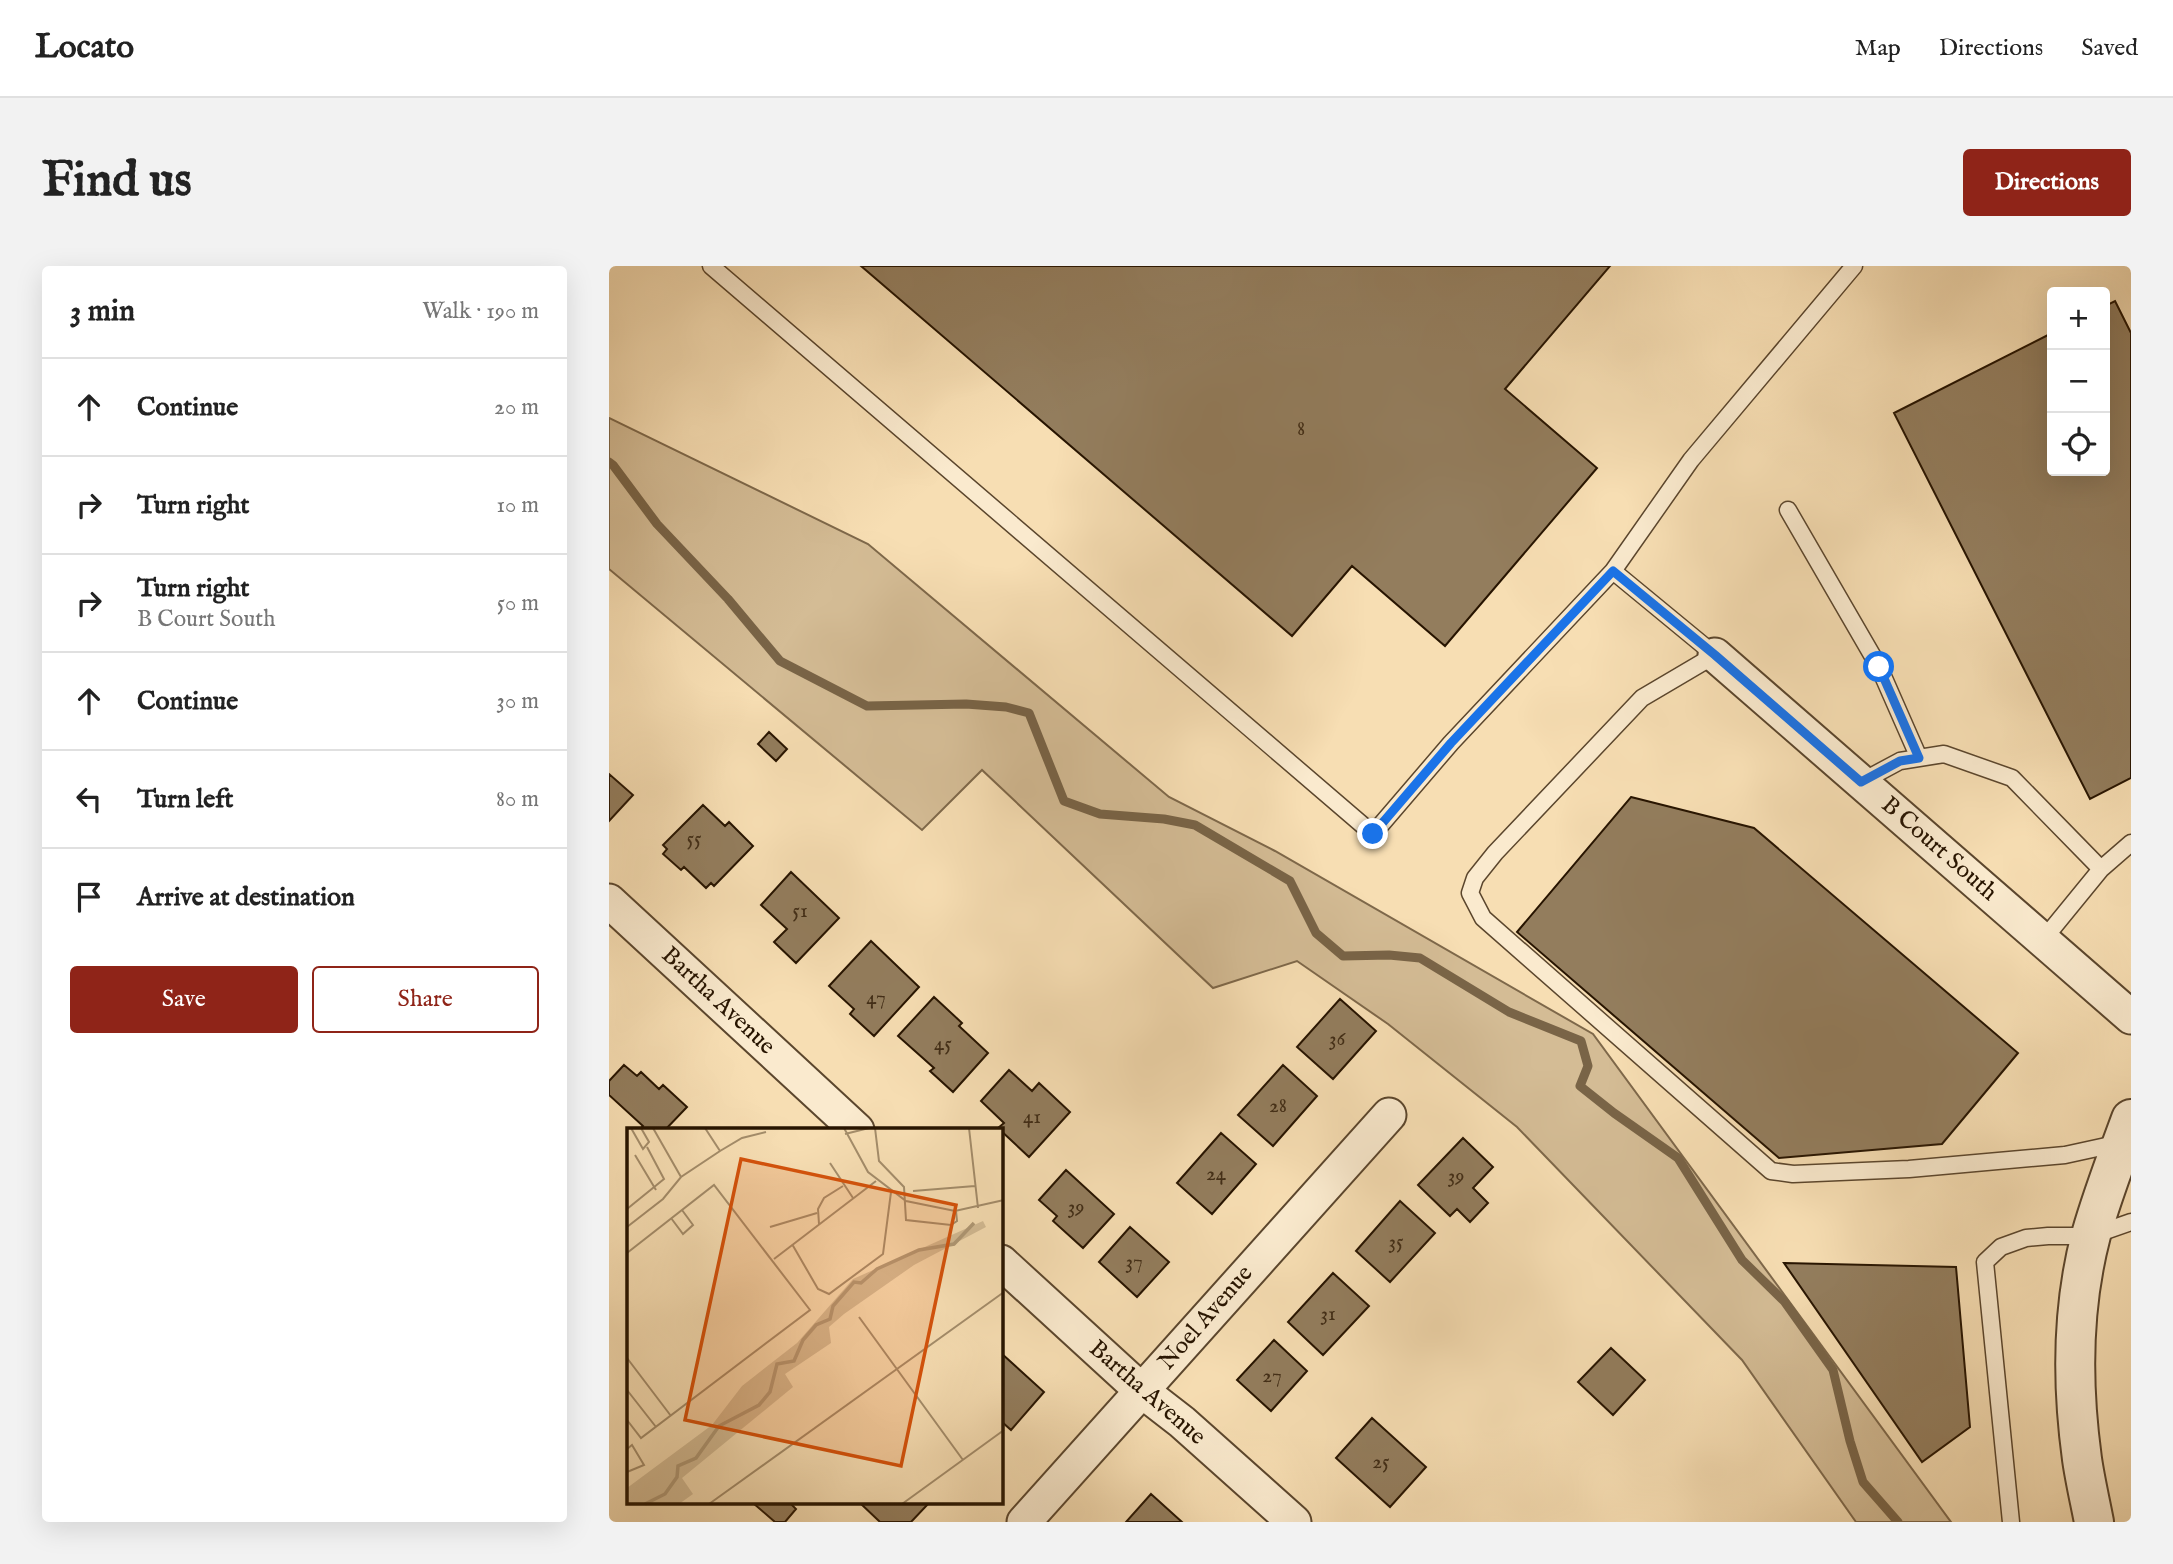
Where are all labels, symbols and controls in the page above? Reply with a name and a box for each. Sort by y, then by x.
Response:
text: Locato [35,27,134,69]
text: Map [1855,33,1901,64]
text: Directions [1939,33,2043,64]
text: Saved [2081,33,2138,64]
button: Directions [1963,149,2131,216]
text: Find us [42,151,192,213]
map controls [2047,287,2110,476]
button: + [2047,287,2110,350]
text: 3 min [70,293,135,331]
text: Walk · 190 m [422,297,539,326]
button: − [2047,350,2110,413]
icon: ahead [70,388,108,426]
text: Continue [137,391,238,424]
text: 20 m [494,393,539,422]
button: locate [2047,413,2110,476]
house number: 8 [1297,416,1305,443]
icon: right [70,486,108,524]
text: Turn right [137,489,250,522]
text: 10 m [496,491,539,520]
text: Turn right [137,572,250,605]
icon: right [70,584,108,622]
text: 50 m [497,589,539,618]
text: B Court South [137,605,275,634]
route start [1863,651,1894,682]
icon: ahead [70,682,108,720]
text: Continue [137,685,238,718]
text: 30 m [496,687,539,716]
icon: left [70,780,108,818]
text: Turn left [137,783,234,816]
text: 80 m [496,785,539,814]
street label: B Court South [1874,790,2004,908]
route end [1357,818,1388,849]
house number: 55 [686,826,702,853]
icon: arrive [70,878,108,916]
text: Arrive at destination [137,881,355,914]
house number: 51 [792,898,808,925]
street label: Bartha Avenue [654,940,782,1062]
button: Save [70,966,298,1033]
button: Share [312,966,539,1033]
house number: 47 [866,985,886,1012]
house number: 36 [1329,1026,1346,1053]
house number: 45 [934,1031,952,1058]
house number: 28 [1269,1093,1287,1120]
house number: 41 [1023,1104,1041,1131]
inset map [627,1128,1003,1504]
house number: 24 [1206,1161,1227,1188]
house number: 39 [1447,1163,1465,1190]
house number: 39 [1067,1194,1085,1221]
house number: 35 [1388,1229,1404,1256]
house number: 37 [1125,1249,1143,1276]
street label: Noel Avenue [1152,1259,1260,1377]
house number: 31 [1320,1301,1336,1328]
street label: Bartha Avenue [1082,1334,1212,1452]
house number: 27 [1262,1363,1282,1390]
house number: 25 [1372,1449,1390,1476]

